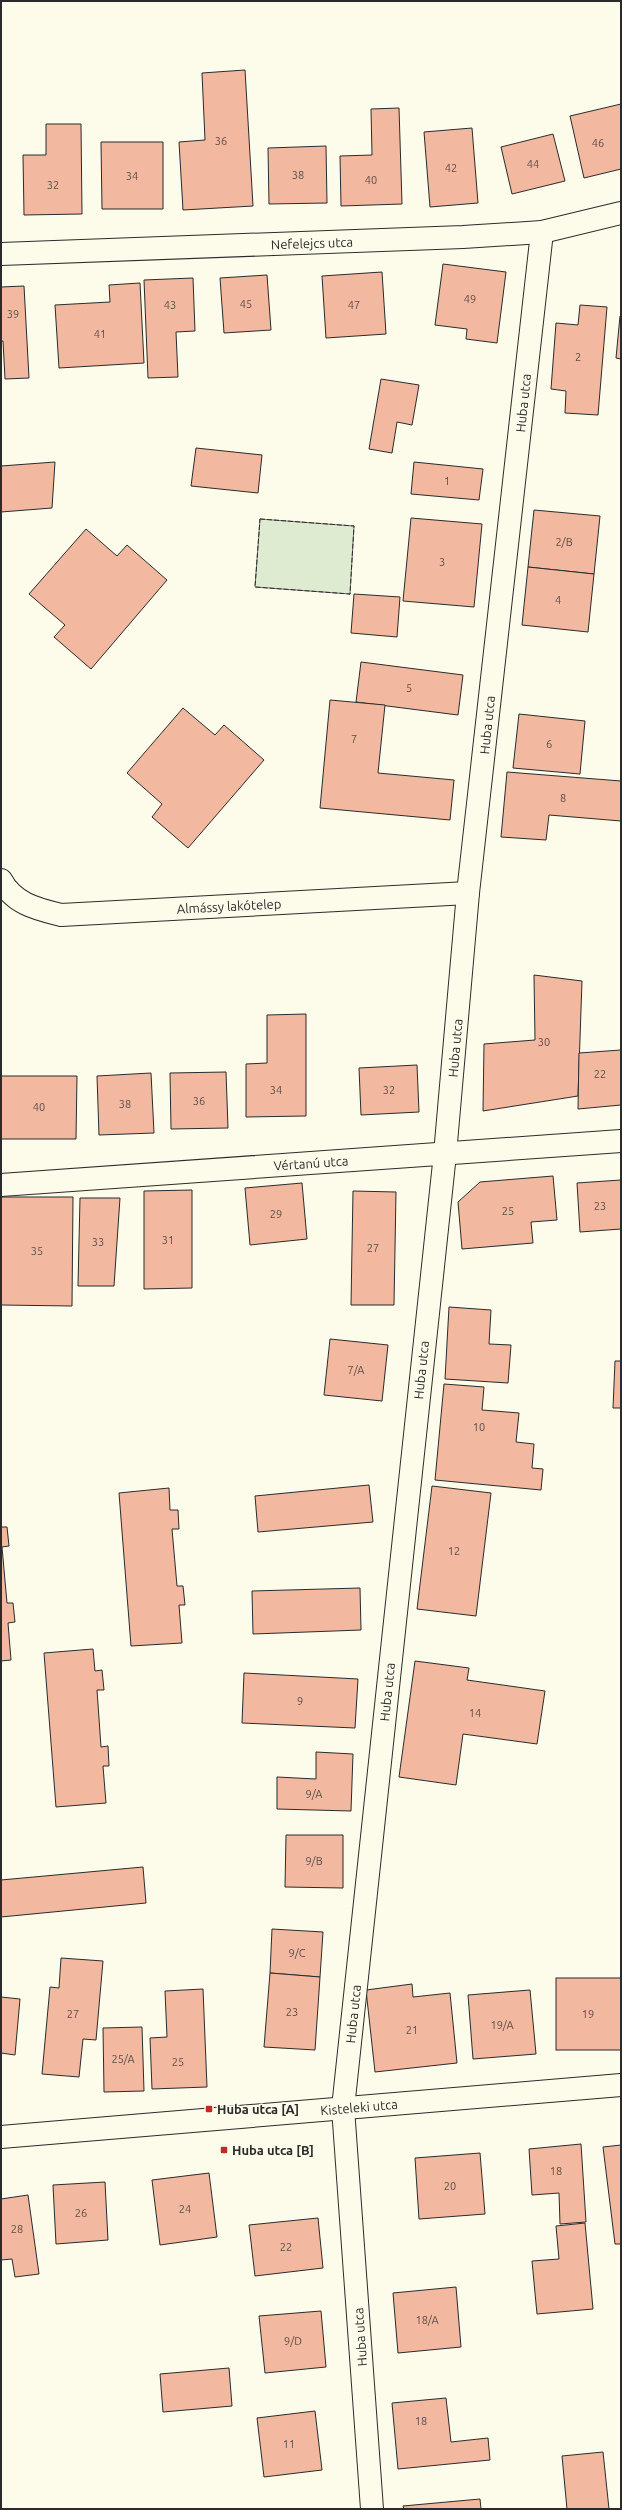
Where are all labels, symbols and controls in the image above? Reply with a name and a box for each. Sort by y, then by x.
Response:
house number: 36 [215,135,227,147]
house number: 46 [592,137,604,149]
house number: 44 [527,158,539,170]
house number: 42 [445,162,457,174]
house number: 38 [292,169,304,181]
house number: 34 [126,170,138,182]
house number: 40 [365,174,377,186]
house number: 32 [47,179,59,191]
street label: Nefelejcs utca [271,235,353,251]
house number: 49 [464,293,476,305]
house number: 45 [240,298,252,310]
house number: 43 [164,299,176,311]
house number: 47 [348,299,360,311]
house number: 39 [7,308,19,320]
house number: 41 [94,328,106,340]
house number: 2 [575,351,581,363]
street label: Huba utca [513,373,533,433]
house number: 1 [444,475,450,487]
house number: 2/B [555,536,573,548]
house number: 3 [439,556,445,568]
house number: 4 [555,594,561,606]
house number: 5 [406,682,412,694]
street label: Huba utca [477,695,497,755]
house number: 7 [351,733,357,745]
house number: 6 [546,738,552,750]
house number: 8 [560,792,566,804]
street label: Almássy lakótelep [176,896,282,916]
street label: Huba utca [445,1018,465,1078]
house number: 30 [538,1036,550,1048]
house number: 22 [594,1068,606,1080]
house number: 34 [270,1084,282,1096]
house number: 32 [383,1084,395,1096]
house number: 36 [193,1095,205,1107]
house number: 38 [119,1098,131,1110]
house number: 40 [33,1101,45,1113]
street label: Vértanú utca [273,1153,349,1173]
house number: 23 [594,1200,606,1212]
house number: 25 [502,1205,514,1217]
house number: 29 [270,1208,282,1220]
house number: 31 [162,1234,174,1246]
house number: 33 [92,1236,104,1248]
house number: 27 [367,1242,379,1254]
house number: 35 [31,1245,43,1257]
street label: Huba utca [411,1340,431,1400]
house number: 7/A [348,1364,365,1376]
house number: 10 [473,1421,485,1433]
house number: 12 [448,1545,460,1557]
street label: Huba utca [377,1662,397,1722]
house number: 9 [297,1695,303,1707]
house number: 14 [469,1707,481,1719]
house number: 9/A [306,1788,323,1800]
house number: 9/B [305,1855,323,1867]
house number: 9/C [289,1947,306,1959]
street label: Huba utca [343,1984,363,2044]
house number: 23 [286,2006,298,2018]
house number: 27 [67,2008,79,2020]
house number: 19 [582,2008,594,2020]
house number: 19/A [490,2019,514,2031]
house number: 21 [406,2024,418,2036]
house number: 25/A [111,2053,135,2065]
house number: 25 [172,2056,184,2068]
street label: Kisteleki utca [320,2097,398,2117]
place label: Huba utca [A] [217,2102,299,2116]
marker: Huba utca [A] [204,2104,214,2114]
place label: Huba utca [B] [232,2143,314,2157]
marker: Huba utca [B] [219,2145,229,2155]
house number: 18 [550,2165,562,2177]
house number: 20 [444,2180,456,2192]
house number: 24 [179,2203,191,2215]
house number: 26 [75,2207,87,2219]
house number: 28 [11,2223,23,2235]
house number: 22 [280,2241,292,2253]
street label: Huba utca [351,2307,369,2367]
house number: 18/A [415,2314,439,2326]
house number: 9/D [284,2335,302,2347]
house number: 18 [415,2415,427,2427]
house number: 11 [283,2438,295,2450]

